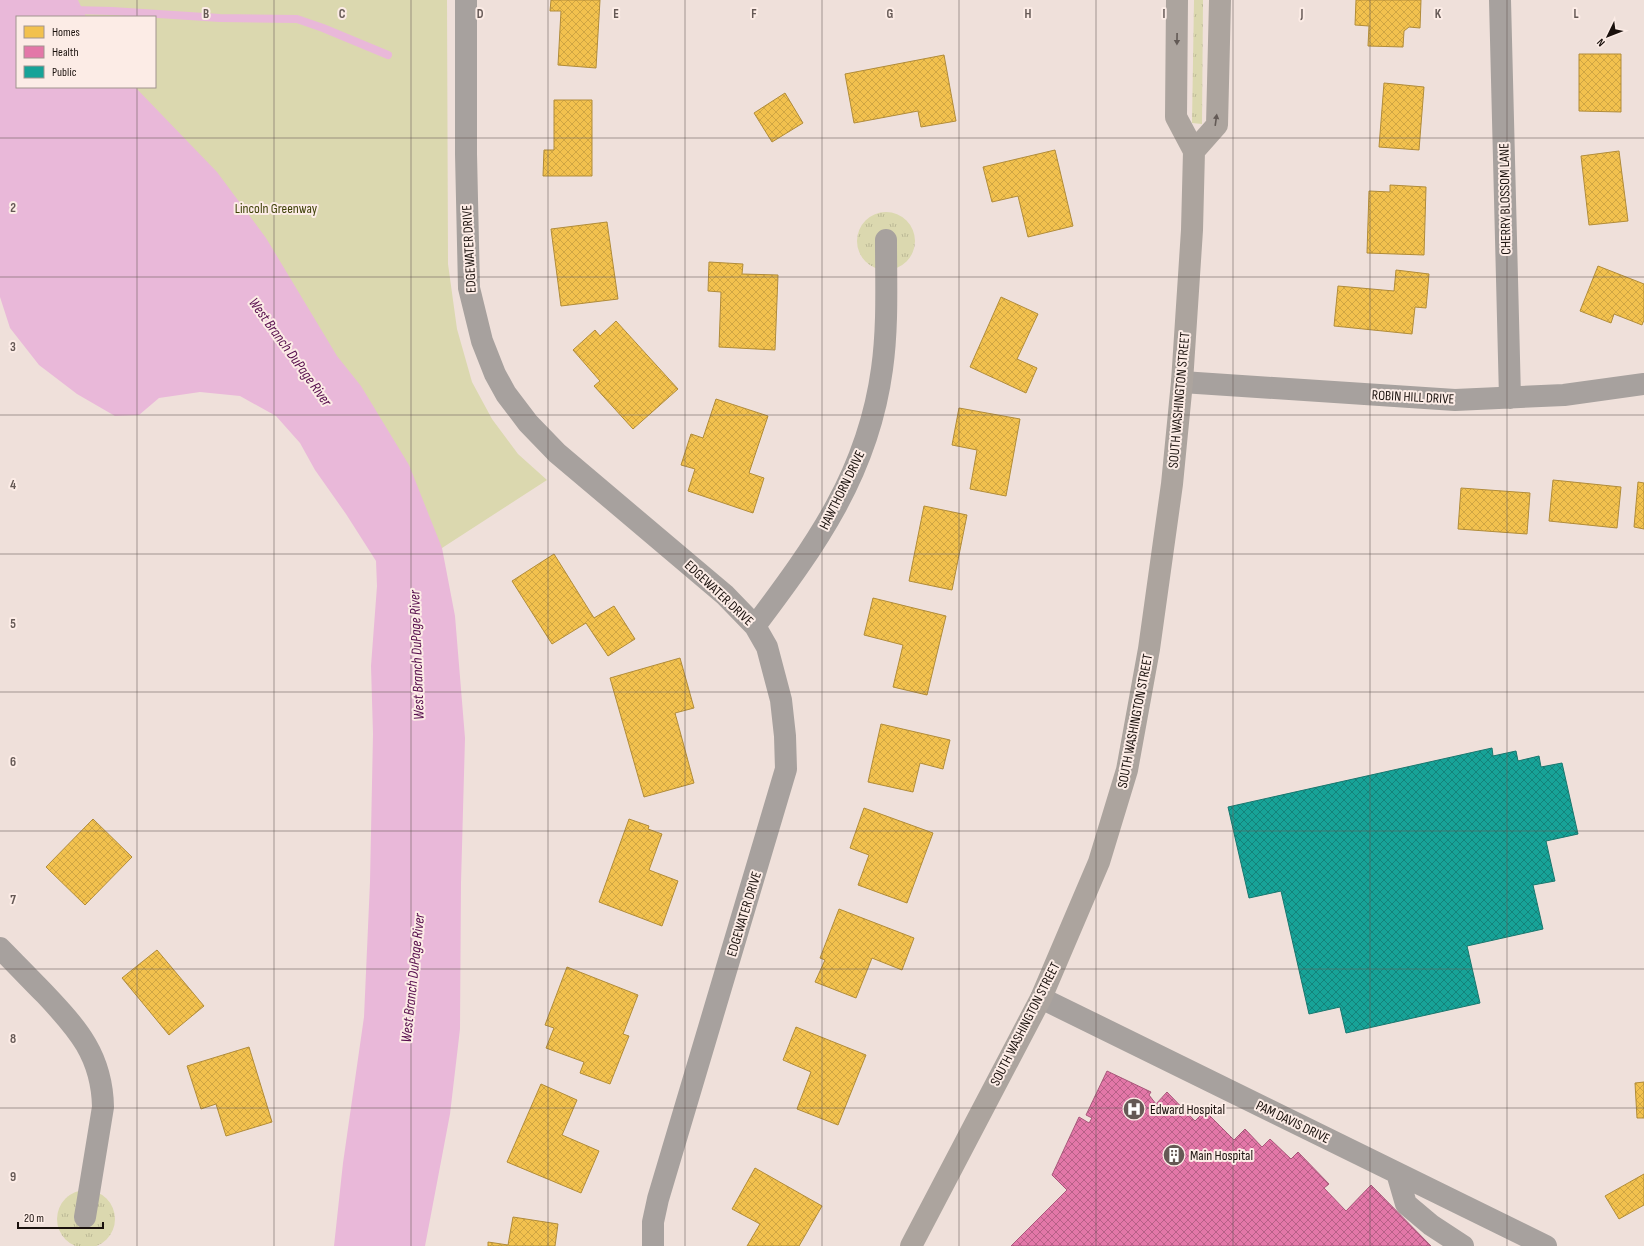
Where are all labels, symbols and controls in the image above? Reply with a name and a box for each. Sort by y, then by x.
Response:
text: B [203,6,209,22]
text: C [339,6,346,22]
text: D [477,6,484,22]
text: E [613,6,619,22]
text: F [751,6,757,22]
text: G [887,6,894,22]
text: H [1025,6,1032,22]
text: I [1163,6,1166,22]
text: J [1300,6,1304,22]
text: K [1435,6,1442,22]
text: L [1573,6,1579,22]
legend [16,16,156,88]
north arrow [1588,16,1628,56]
text: Homes [52,25,80,40]
one-way arrow [1174,33,1180,46]
text: N [1594,36,1608,49]
text: Health [52,45,79,60]
text: Public [52,65,77,80]
one-way arrow [1213,114,1219,126]
street label: CHERRY BLOSSOM LANE [1496,143,1514,255]
text: 2 [10,200,16,216]
park label: Lincoln Greenway [235,200,318,217]
street label: EDGEWATER DRIVE [458,204,480,293]
water label: West Branch DuPage River [244,294,336,411]
street label: SOUTH WASHINGTON STREET [1165,331,1193,469]
text: 3 [10,339,16,355]
street label: ROBIN HILL DRIVE [1371,386,1455,408]
street label: HAWTHORN DRIVE [816,448,869,532]
text: 4 [10,477,16,493]
street label: EDGEWATER DRIVE [681,557,757,629]
water label: West Branch DuPage River [405,589,429,720]
text: 5 [10,616,16,632]
street label: SOUTH WASHINGTON STREET [1114,652,1156,790]
text: 6 [10,754,16,770]
street label: EDGEWATER DRIVE [723,869,765,959]
text: 7 [10,892,16,908]
water label: West Branch DuPage River [397,912,429,1044]
street label: SOUTH WASHINGTON STREET [986,959,1064,1089]
text: 8 [10,1031,16,1047]
hospital icon: Edward Hospital [1121,1096,1147,1122]
street label: PAM DAVIS DRIVE [1253,1097,1333,1147]
place label: Edward Hospital [1150,1101,1225,1118]
building icon: Main Hospital [1161,1142,1187,1168]
place label: Main Hospital [1190,1147,1253,1164]
text: 9 [10,1169,16,1185]
scale bar [18,1204,103,1230]
text: 20 m [24,1211,44,1226]

